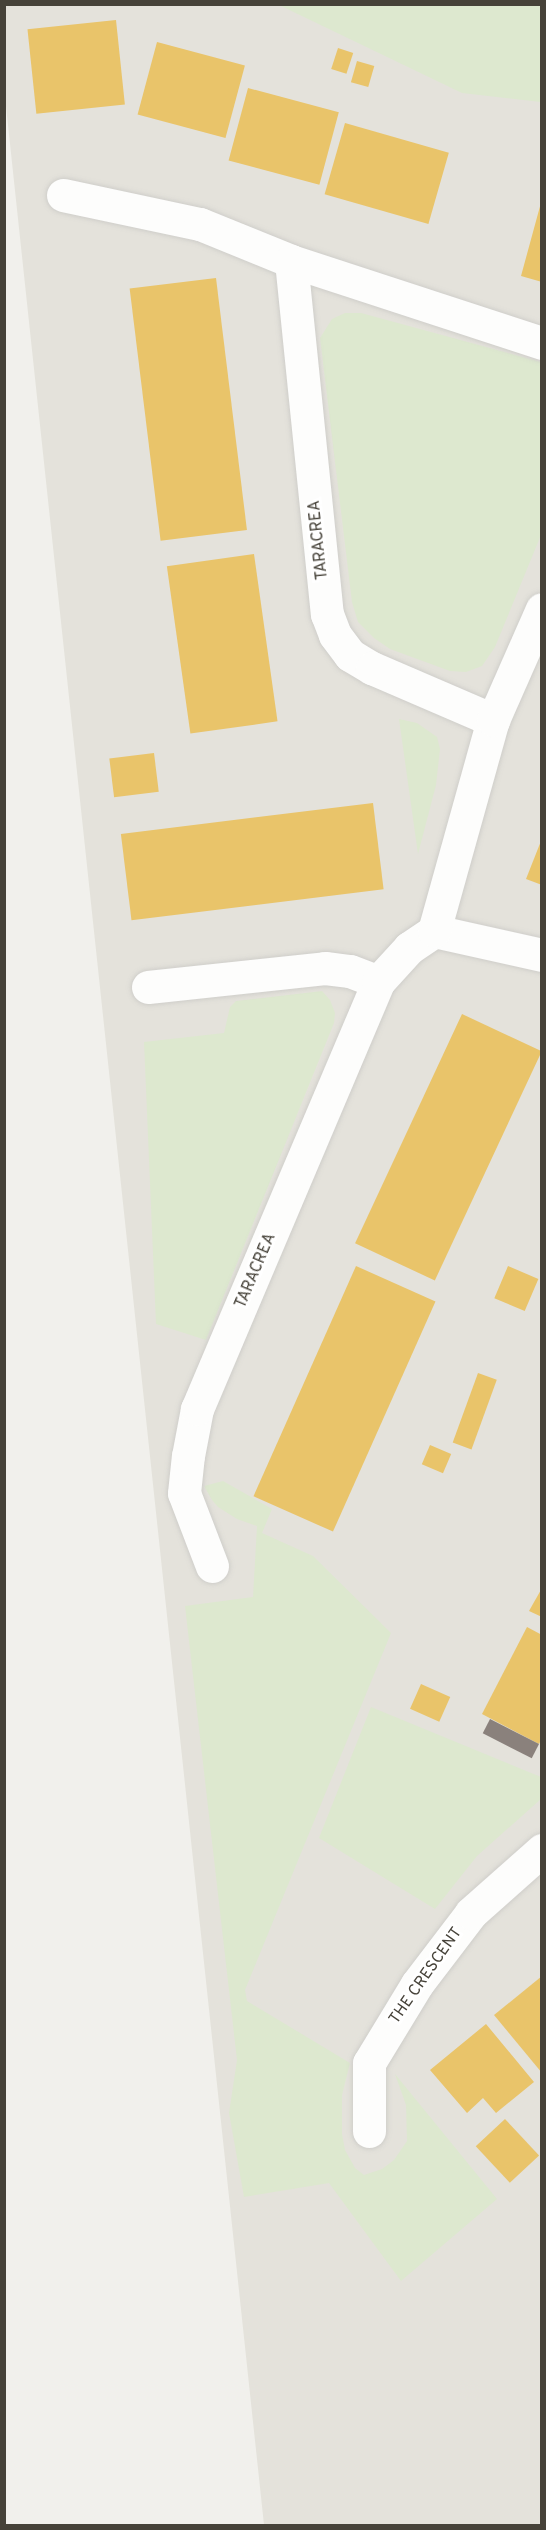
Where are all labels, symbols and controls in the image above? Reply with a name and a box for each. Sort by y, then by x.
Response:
street label: TARACREA [305,499,333,581]
street label: TARACREA [232,1231,280,1311]
street label: THE CRESCENT [385,1924,467,2028]

